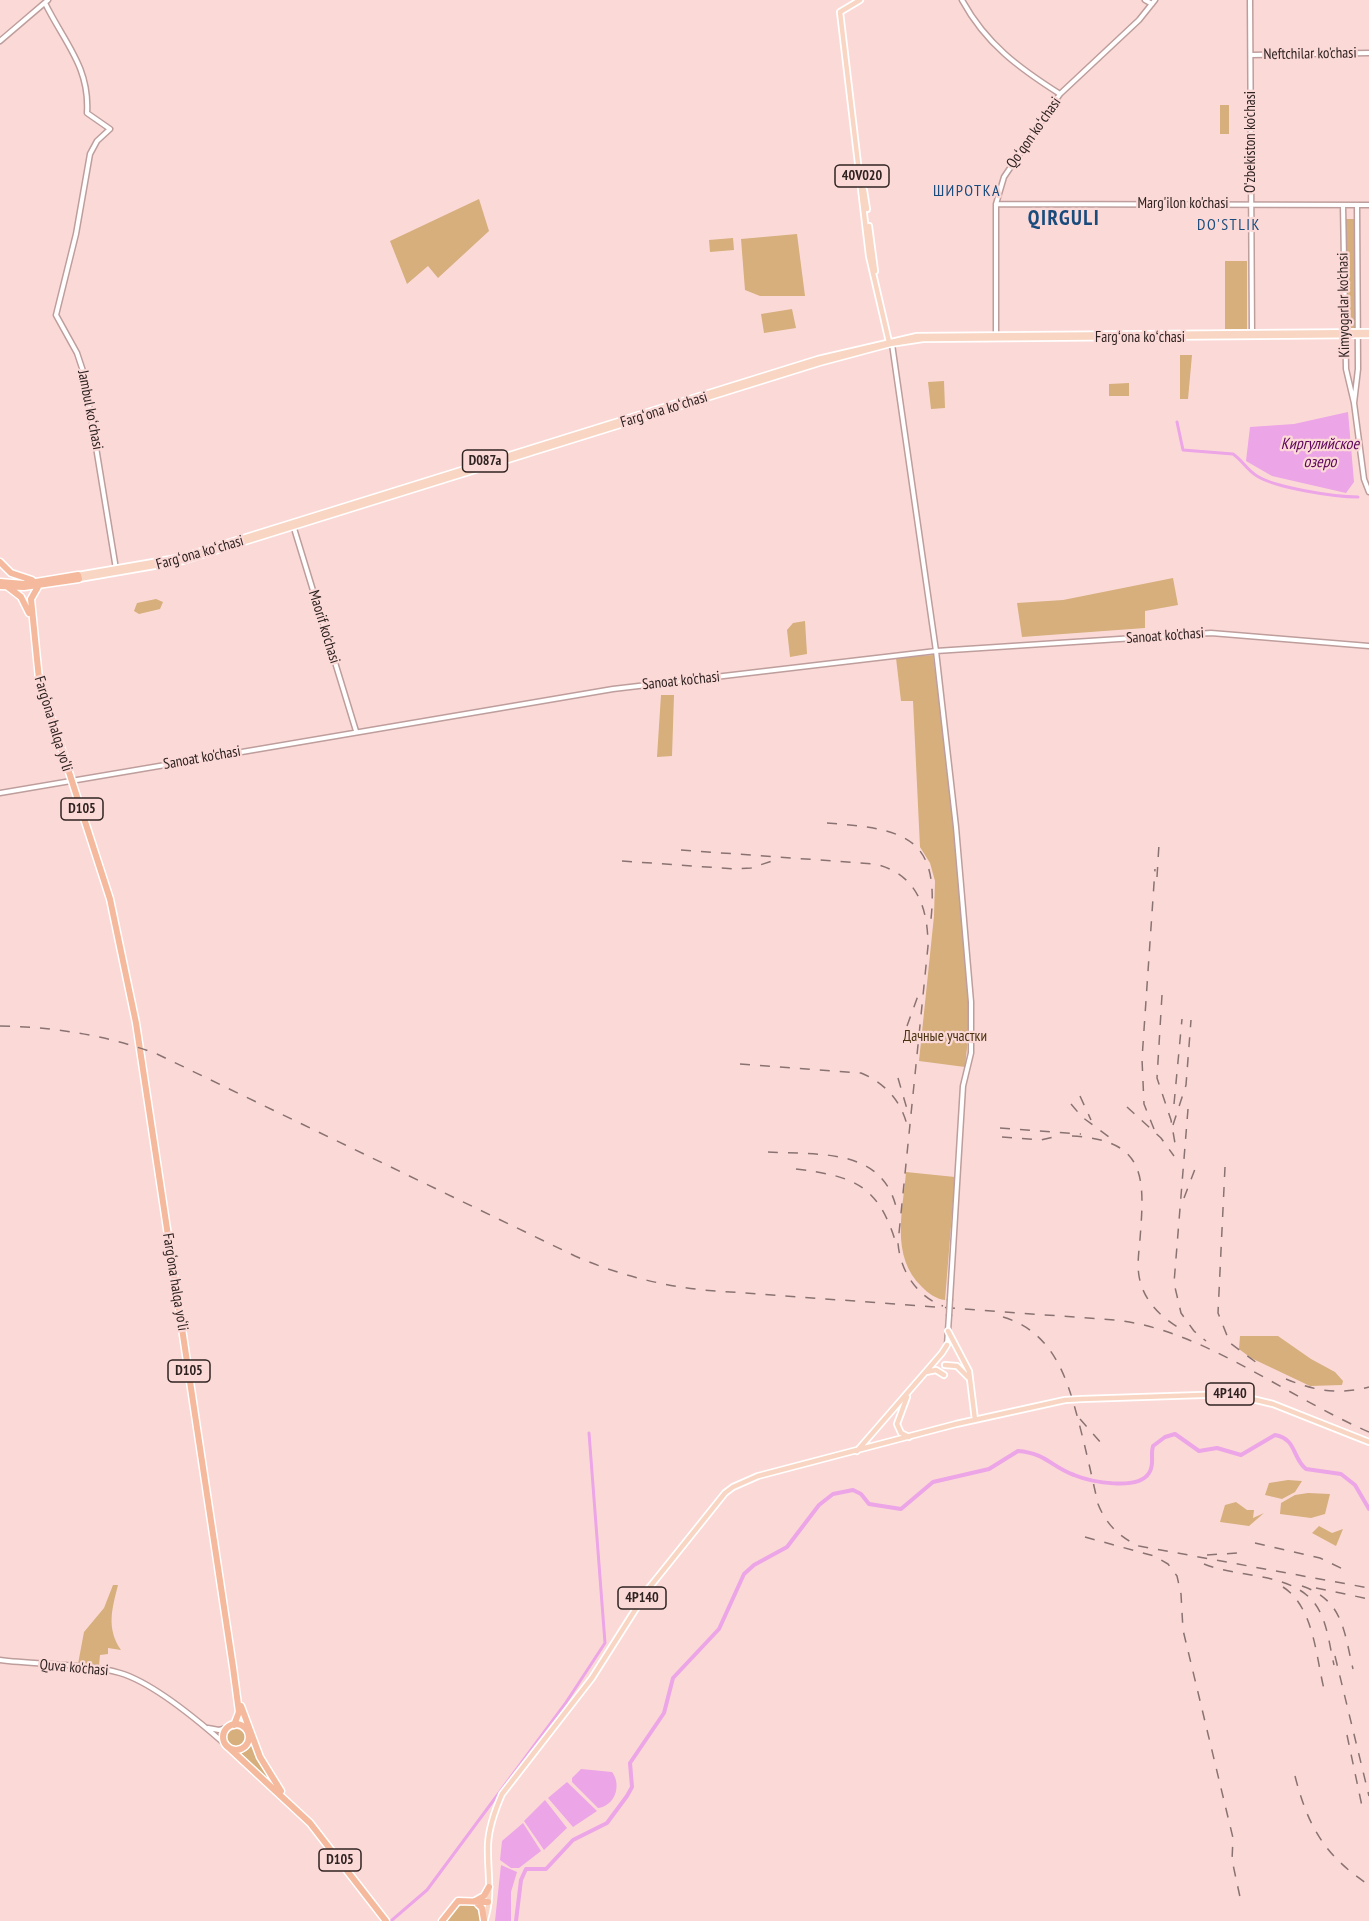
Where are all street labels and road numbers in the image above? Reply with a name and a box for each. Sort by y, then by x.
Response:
street label: Neftchilar ko'chasi [1263,44,1357,64]
street label: O'zbekiston ko'chasi [1242,91,1260,193]
street label: Qoʻqon koʻchasi [1003,94,1065,172]
road number: 40V020 [835,165,889,187]
street label: Marg'ilon ko'chasi [1137,195,1229,213]
street label: Kimyogarlar ko'chasi [1334,252,1354,358]
street label: Fargʻona koʻchasi [1095,329,1185,347]
street label: Jambul koʻchasi [73,369,107,451]
street label: Fargʻona koʻchasi [618,388,710,432]
road number: D087a [462,450,508,472]
street label: Fargʻona koʻchasi [154,532,246,574]
street label: Maorif ko'chasi [304,588,344,666]
street label: Sanoat ko'chasi [1125,624,1205,648]
street label: Sanoat ko'chasi [641,668,721,694]
street label: Farg‘ona halqa yo‘li [30,674,76,774]
street label: Sanoat ko'chasi [162,742,242,774]
road number: D105 [61,798,103,820]
street label: Farg‘ona halqa yo‘li [158,1232,192,1332]
road number: D105 [168,1360,210,1382]
road number: 4P140 [1206,1383,1254,1405]
road number: 4P140 [618,1587,666,1609]
street label: Quva ko'chasi [39,1656,109,1680]
road number: D105 [319,1849,361,1871]

